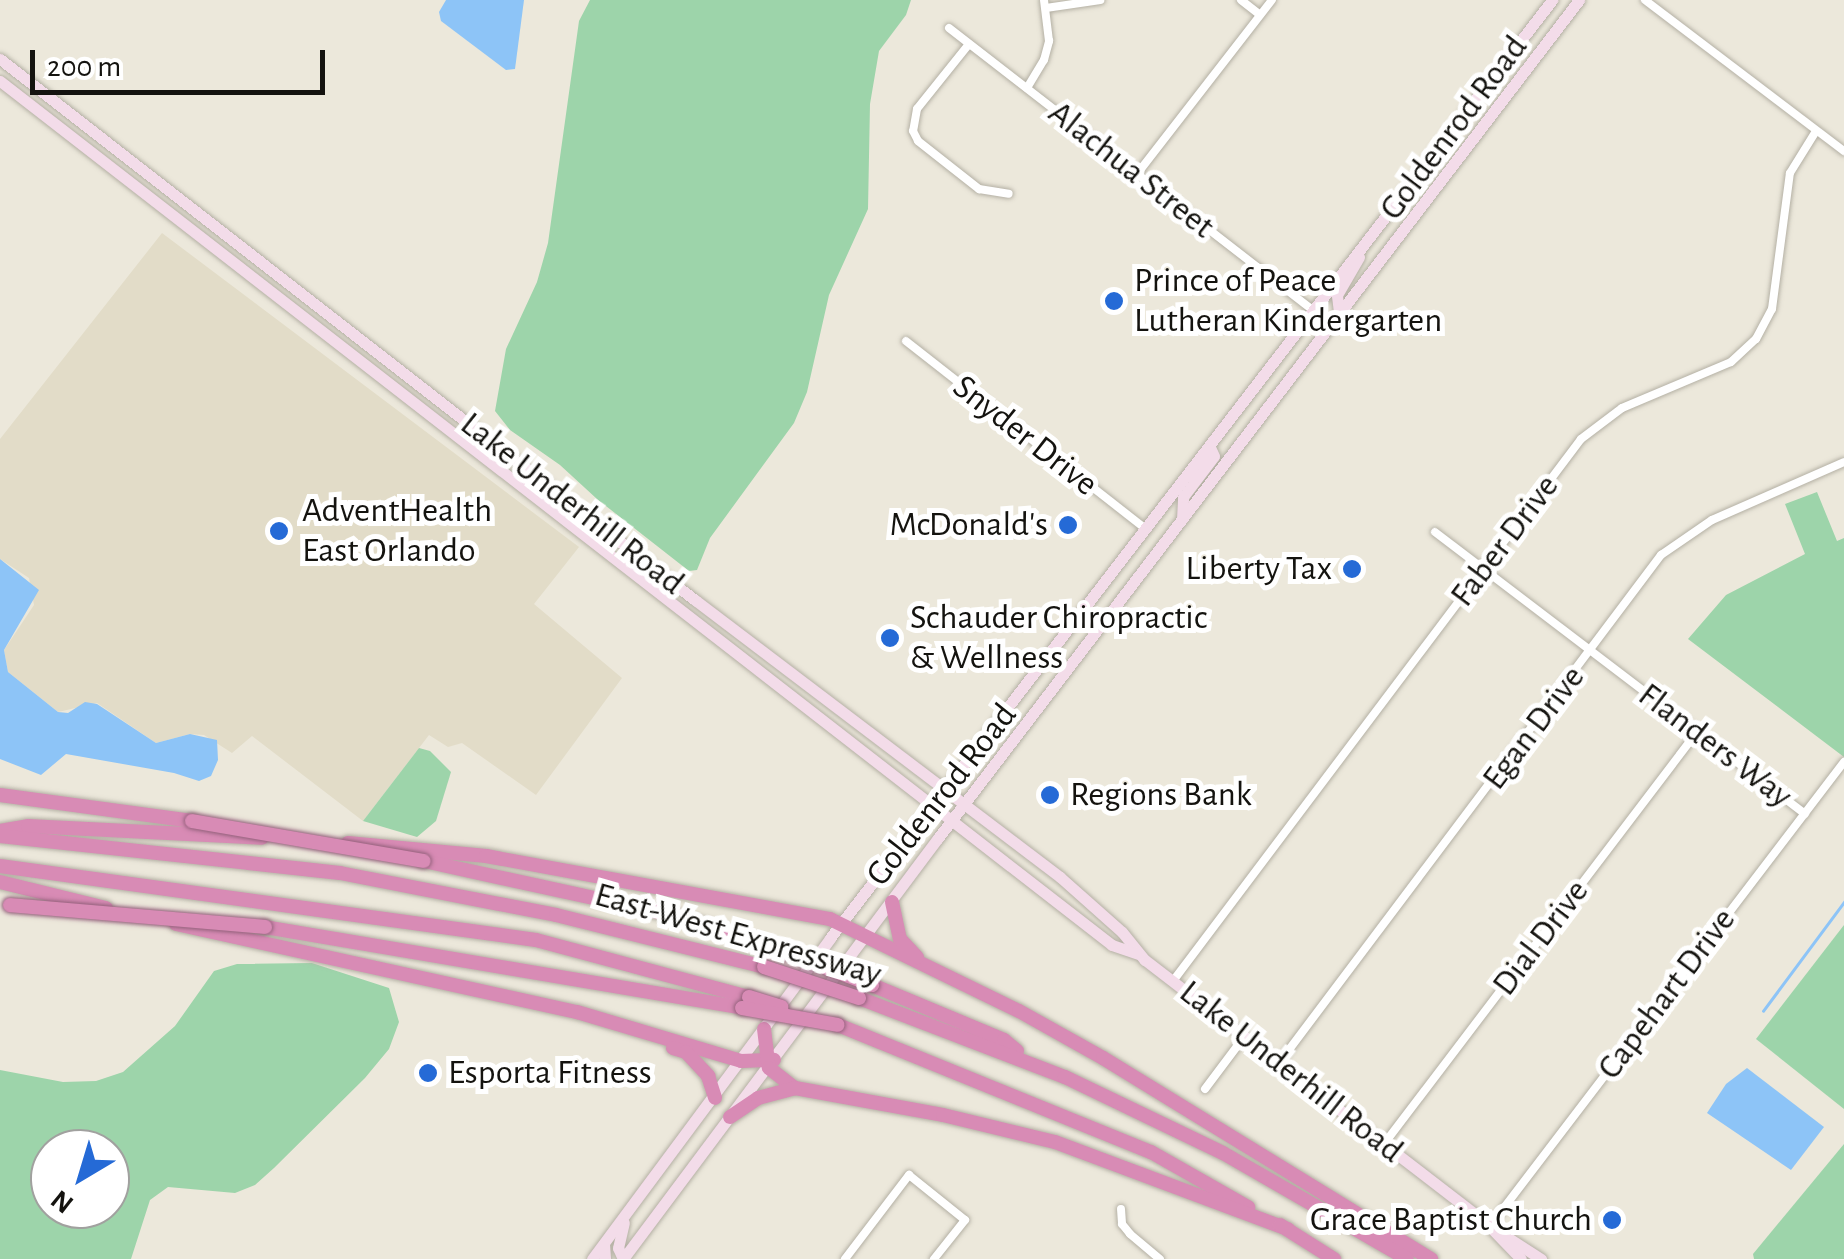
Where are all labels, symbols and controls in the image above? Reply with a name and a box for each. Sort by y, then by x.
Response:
street label: Goldenrod Road [1371,27,1537,229]
scale bar [35,30,330,92]
text: 200 m [47,52,121,82]
street label: Alachua Street [1040,92,1222,248]
place label: Prince of Peace Lutheran Kindergarten [1134,260,1442,342]
marker: Prince of Peace Lutheran Kindergarten [1103,290,1125,312]
street label: Snyder Drive [944,366,1106,506]
street label: Lake Underhill Road [452,404,692,604]
street label: Faber Drive [1442,467,1568,615]
place label: AdventHealth East Orlando [302,490,492,572]
place label: McDonald's [889,504,1048,546]
marker: McDonald's [1057,514,1079,536]
marker: AdventHealth East Orlando [266,518,292,544]
place label: Liberty Tax [1185,548,1332,590]
marker: Liberty Tax [1341,558,1363,580]
place label: Schauder Chiropractic & Wellness [910,597,1207,679]
marker: Schauder Chiropractic & Wellness [879,627,901,649]
street label: Egan Drive [1474,658,1594,798]
street label: Flanders Way [1630,674,1800,818]
street label: Goldenrod Road [858,695,1026,895]
place label: Regions Bank [1070,774,1252,816]
marker: Regions Bank [1039,784,1061,806]
street label: Dial Drive [1484,872,1598,1004]
street label: East-West Expressway [590,874,886,996]
street label: Capehart Drive [1589,900,1745,1088]
street label: Lake Underhill Road [1171,972,1411,1172]
place label: Esporta Fitness [448,1052,652,1094]
marker: Esporta Fitness [417,1062,439,1084]
north arrow [30,1129,130,1229]
text: N [46,1184,79,1218]
place label: Grace Baptist Church [1310,1199,1592,1241]
marker: Grace Baptist Church [1601,1209,1623,1231]

